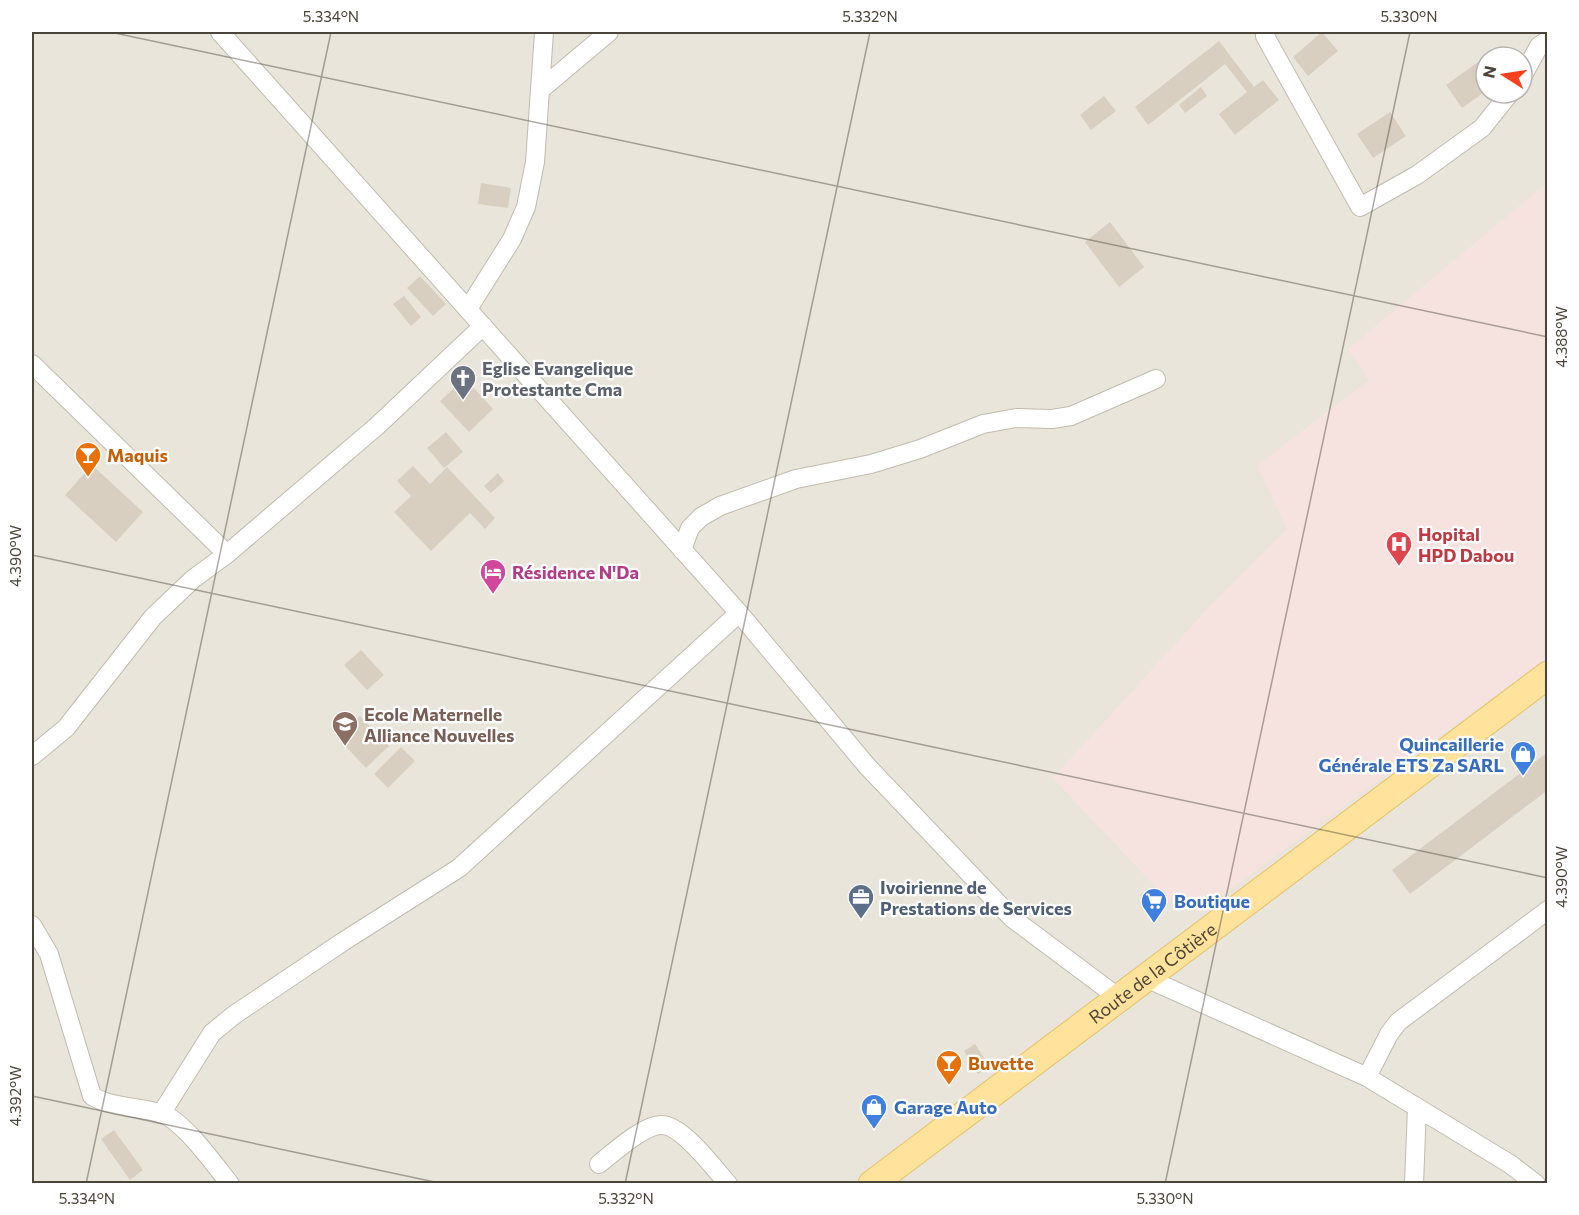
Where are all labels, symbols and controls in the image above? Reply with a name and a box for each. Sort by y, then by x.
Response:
text: 5.334°N [303,7,359,25]
text: 5.332°N [842,7,898,25]
text: 5.330°N [1380,7,1438,25]
north arrow [1474,45,1534,105]
text: N [1478,64,1499,80]
text: 4.388°W [1552,306,1570,368]
place label: Eglise Evangelique Protestante Cma [482,357,633,400]
church icon: Eglise Evangelique Protestante Cma [448,363,478,401]
bar icon: Maquis [73,440,103,478]
place label: Maquis [107,444,168,466]
place label: Hopital HPD Dabou [1418,523,1514,566]
text: 4.390°W [6,525,24,587]
hospital icon: Hopital HPD Dabou [1384,529,1414,567]
hotel icon: Résidence N'Da [478,557,508,595]
place label: Résidence N'Da [512,561,639,583]
place label: Ecole Maternelle Alliance Nouvelles [364,703,514,746]
school or university icon: Ecole Maternelle Alliance Nouvelles [330,709,360,747]
place label: Quincaillerie Générale ETS Za SARL [1318,733,1504,776]
shop icon: Quincaillerie Générale ETS Za SARL [1508,739,1538,777]
text: 4.390°W [1552,846,1570,908]
place label: Ivoirienne de Prestations de Services [880,876,1072,919]
office icon: Ivoirienne de Prestations de Services [846,882,876,920]
supermarket icon: Boutique [1139,886,1169,924]
place label: Boutique [1174,890,1250,912]
street label: Route de la Côtière [1084,918,1221,1028]
bar icon: Buvette [934,1048,964,1086]
place label: Buvette [968,1052,1034,1074]
text: 4.392°W [6,1066,24,1126]
shop icon: Garage Auto [859,1092,889,1130]
place label: Garage Auto [894,1096,998,1118]
text: 5.334°N [59,1189,115,1207]
text: 5.332°N [598,1189,654,1207]
text: 5.330°N [1136,1189,1194,1207]

